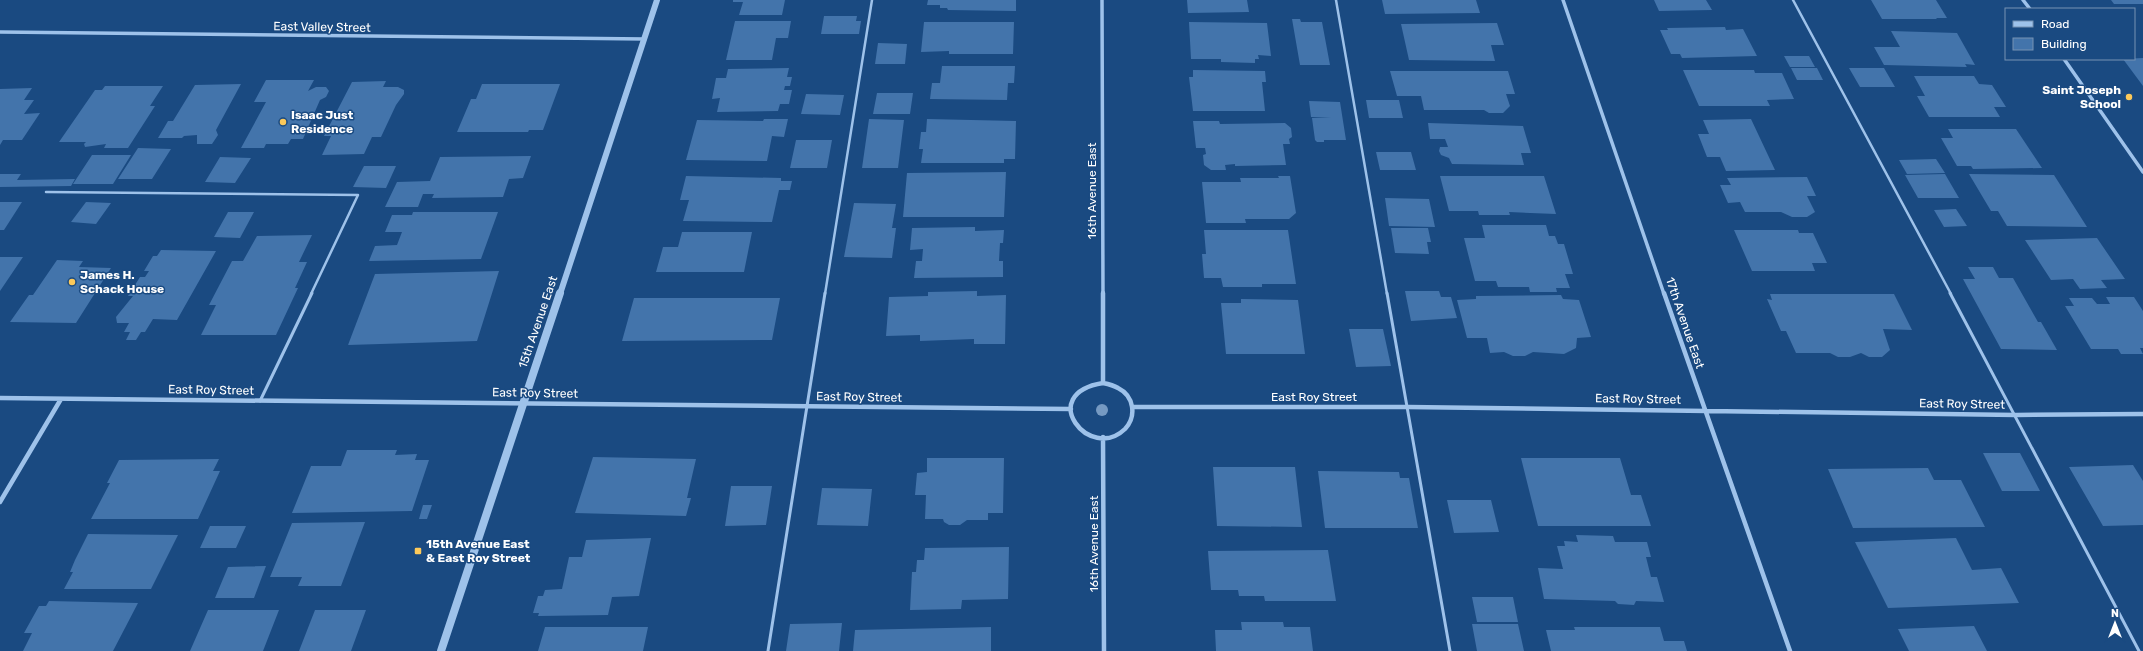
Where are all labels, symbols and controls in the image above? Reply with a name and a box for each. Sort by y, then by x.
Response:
legend [2005,8,2135,60]
text: Road [2041,17,2069,31]
street label: East Valley Street [273,19,371,35]
text: Building [2041,37,2087,51]
place label: Saint Joseph School [2042,83,2121,111]
marker: Saint Joseph School [2124,92,2134,102]
place label: Isaac Just Residence [291,108,354,136]
marker: Isaac Just Residence [278,117,288,127]
street label: 16th Avenue East [1085,142,1099,239]
place label: James H. Schack House [80,268,164,296]
street label: 15th Avenue East [516,274,560,370]
street label: 17th Avenue East [1663,276,1707,371]
marker: James H. Schack House [67,277,77,287]
street label: East Roy Street [168,382,254,398]
street label: East Roy Street [492,385,578,401]
street label: East Roy Street [816,389,902,405]
street label: East Roy Street [1271,390,1357,404]
street label: East Roy Street [1595,391,1681,407]
street label: East Roy Street [1919,396,2005,412]
street label: 16th Avenue East [1087,495,1101,592]
place label: 15th Avenue East & East Roy Street [426,537,531,565]
marker: 15th Avenue East & East Roy Street [413,546,423,556]
north arrow [2095,603,2135,643]
text: N [2111,607,2119,620]

